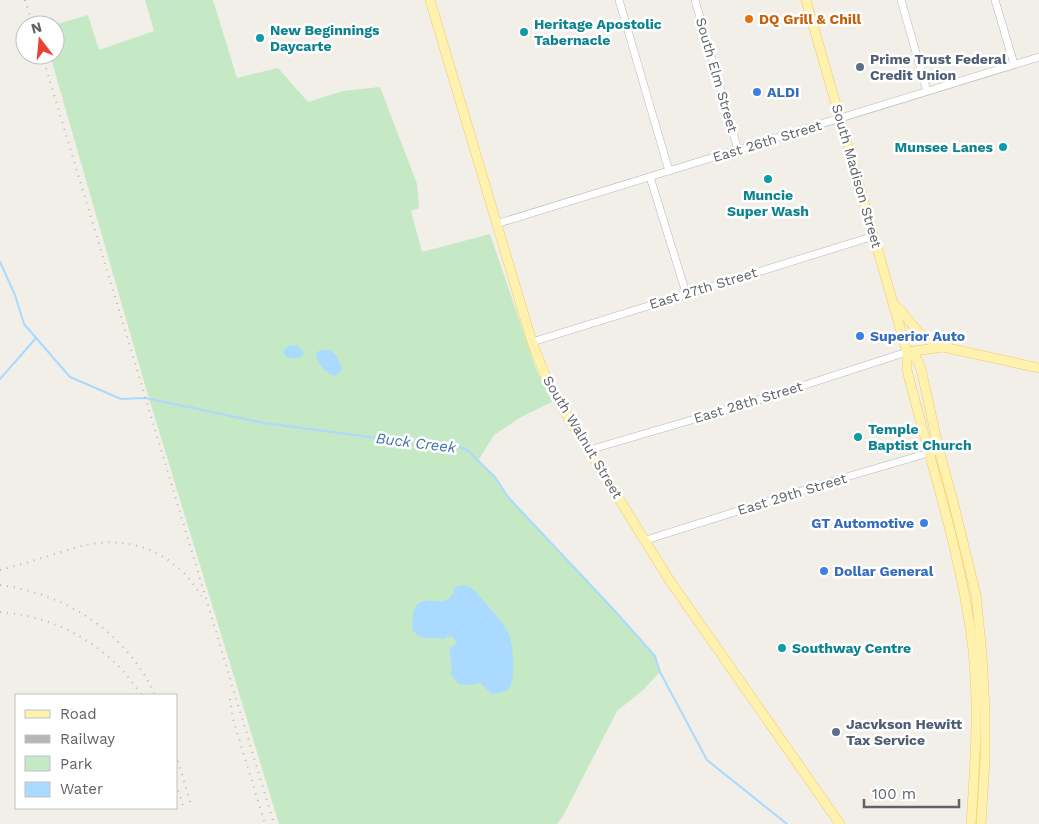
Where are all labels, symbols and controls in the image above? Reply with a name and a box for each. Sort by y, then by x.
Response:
place label: DQ Grill & Chill [759,11,861,27]
marker: DQ Grill & Chill [743,13,755,25]
north arrow [15,15,65,65]
place label: Heritage Apostolic Tabernacle [534,16,662,48]
street label: South Elm Street [693,16,741,134]
text: N [29,18,44,37]
place label: New Beginnings Daycarte [270,22,380,54]
marker: Heritage Apostolic Tabernacle [518,26,530,38]
marker: New Beginnings Daycarte [254,32,266,44]
place label: Prime Trust Federal Credit Union [870,51,1007,83]
marker: Prime Trust Federal Credit Union [854,61,866,73]
place label: ALDI [767,84,799,100]
marker: ALDI [751,86,763,98]
street label: South Madison Street [829,102,885,250]
street label: East 26th Street [711,117,823,165]
place label: Munsee Lanes [895,139,994,155]
marker: Munsee Lanes [997,141,1009,153]
marker: Muncie Super Wash [762,173,774,185]
place label: Muncie Super Wash [727,187,809,219]
street label: East 27th Street [647,264,759,312]
place label: Superior Auto [870,328,965,344]
marker: Superior Auto [854,330,866,342]
street label: South Walnut Street [540,373,626,501]
street label: East 28th Street [692,378,805,426]
place label: Temple Baptist Church [868,421,972,453]
water label: Buck Creek [375,429,458,457]
marker: Temple Baptist Church [852,431,864,443]
street label: East 29th Street [736,470,849,518]
place label: GT Automotive [811,515,914,531]
marker: GT Automotive [918,517,930,529]
place label: Dollar General [834,563,934,579]
marker: Dollar General [818,565,830,577]
place label: Southway Centre [792,640,911,656]
marker: Southway Centre [776,642,788,654]
legend [15,694,178,809]
text: Road [60,705,97,723]
place label: Jacvkson Hewitt Tax Service [846,716,962,748]
marker: Jacvkson Hewitt Tax Service [830,726,842,738]
text: Railway [60,730,115,748]
text: Park [60,755,93,773]
scale bar [864,776,959,808]
text: Water [60,780,103,798]
text: 100 m [872,785,916,803]

